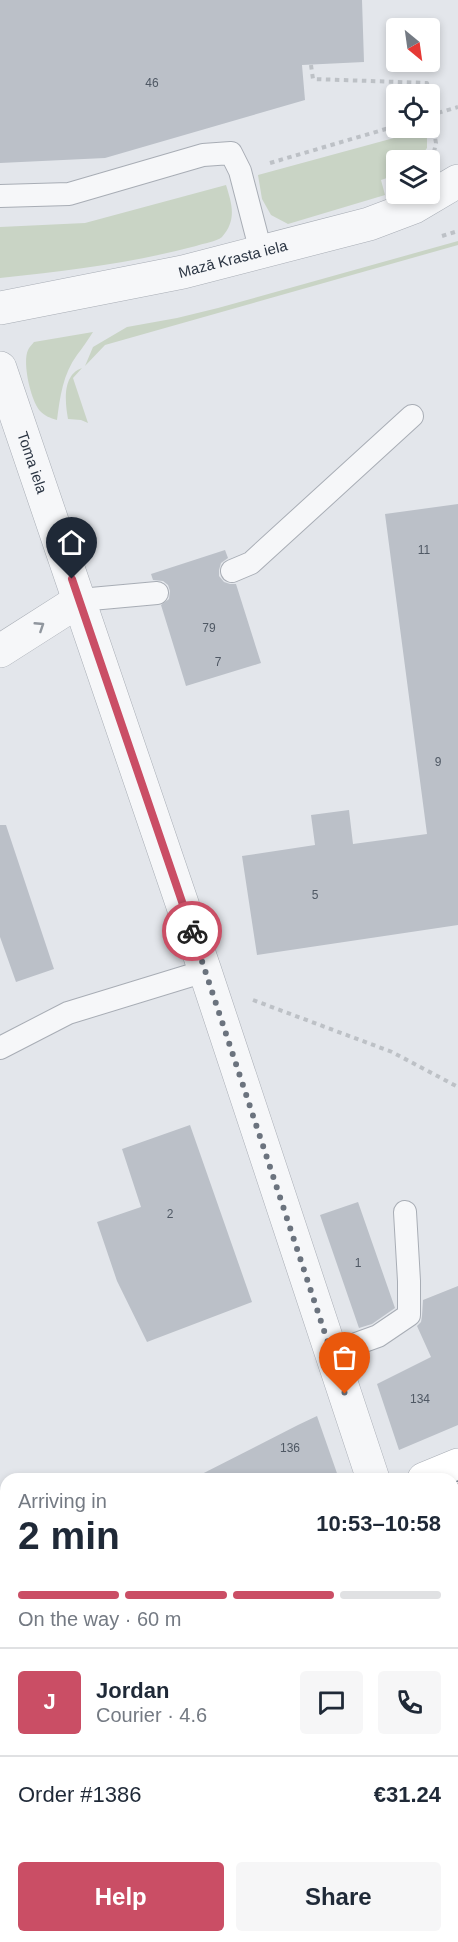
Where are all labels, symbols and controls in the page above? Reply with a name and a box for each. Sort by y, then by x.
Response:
north arrow [386,18,440,72]
map controls [386,18,440,204]
house number: 46 [145,76,159,90]
button: locate [386,84,440,138]
button: layers [386,150,440,204]
street label: Mazā Krasta iela [176,236,290,281]
street label: Toma iela [14,429,51,496]
pin [46,517,97,579]
icon: home [55,526,88,559]
house number: 11 [418,543,431,557]
one-way arrow [34,621,44,633]
house number: 79 [202,621,216,635]
house number: 7 [215,655,222,669]
house number: 9 [435,755,442,769]
house number: 5 [312,888,319,902]
courier [162,901,222,961]
icon: bike [176,915,209,948]
house number: 2 [167,1207,174,1221]
house number: 1 [355,1256,362,1270]
pin [319,1332,370,1394]
icon: bag [328,1341,361,1374]
house number: 134 [410,1392,430,1406]
house number: 136 [280,1441,300,1455]
text: Arriving in [18,1490,107,1512]
text: 10:53–10:58 [316,1511,441,1536]
text: 2 min [18,1514,120,1557]
text: On the way · 60 m [18,1608,181,1630]
button: chat [300,1671,363,1734]
button: phone [378,1671,441,1734]
text: Jordan [96,1678,169,1703]
text: J [43,1689,56,1714]
text: Courier · 4.6 [96,1704,207,1726]
text: Order #1386 [18,1782,142,1807]
text: €31.24 [374,1782,441,1807]
button: Help [18,1862,224,1931]
button: Share [236,1862,441,1931]

